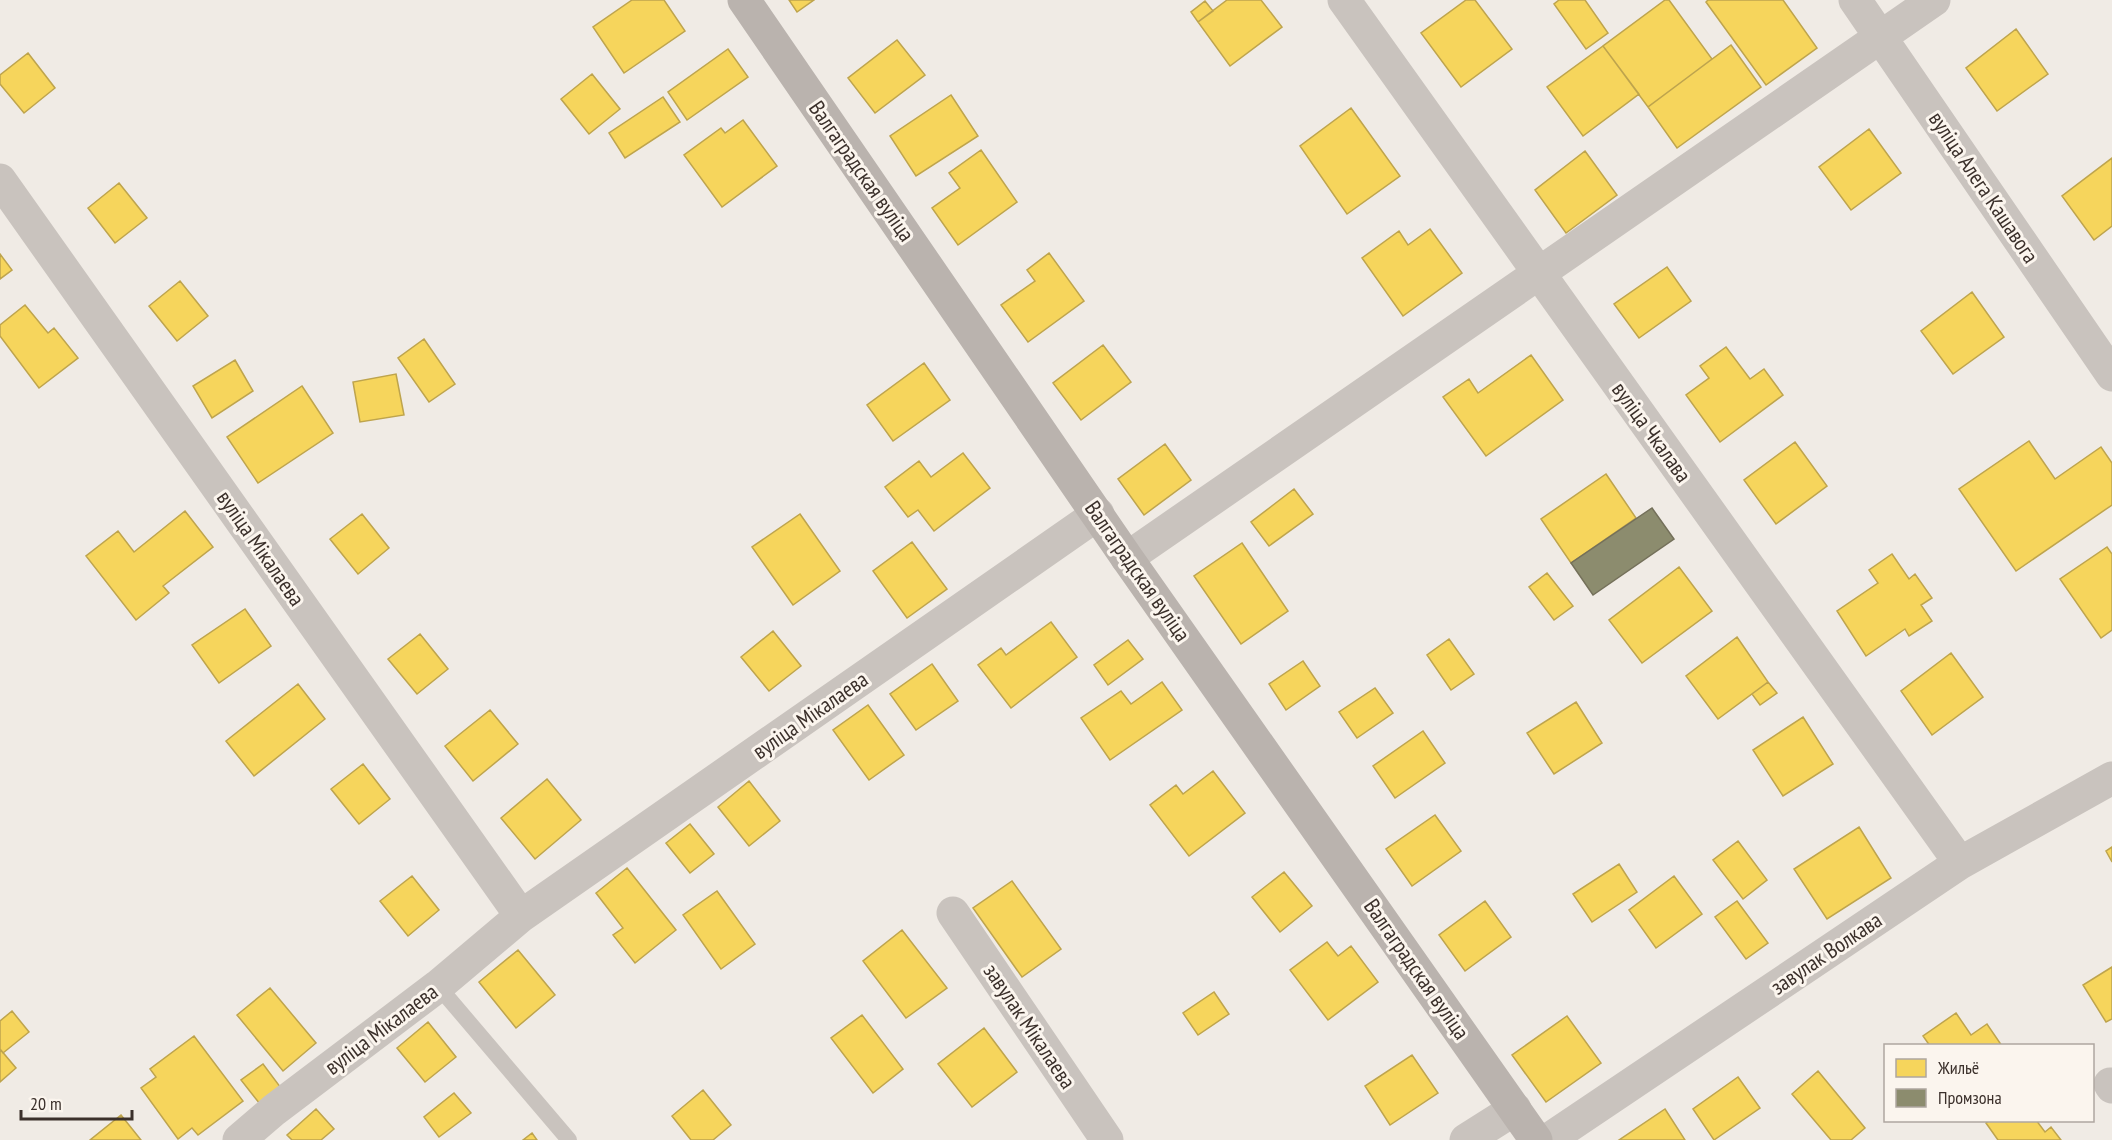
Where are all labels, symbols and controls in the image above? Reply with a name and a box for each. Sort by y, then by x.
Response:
street label: Валгаградская вуліца [803,95,921,247]
street label: вуліца Алега Кашавога [1923,106,2045,268]
street label: вуліца Чкалава [1606,376,1698,488]
street label: вуліца Мікалаева [211,485,311,611]
street label: Валгаградская вуліца [1079,495,1197,647]
street label: вуліца Мікалаева [747,665,873,765]
street label: Валгаградская вуліца [1358,893,1476,1045]
street label: завулак Волкава [1765,906,1887,1000]
street label: завулак Мікалаева [978,958,1082,1094]
street label: вуліца Мікалаева [319,977,443,1081]
legend [1884,1044,2094,1122]
text: Жильё [1937,1056,1979,1079]
scale bar [21,1083,132,1121]
text: Промзона [1938,1086,2002,1109]
text: 20 m [30,1092,62,1115]

